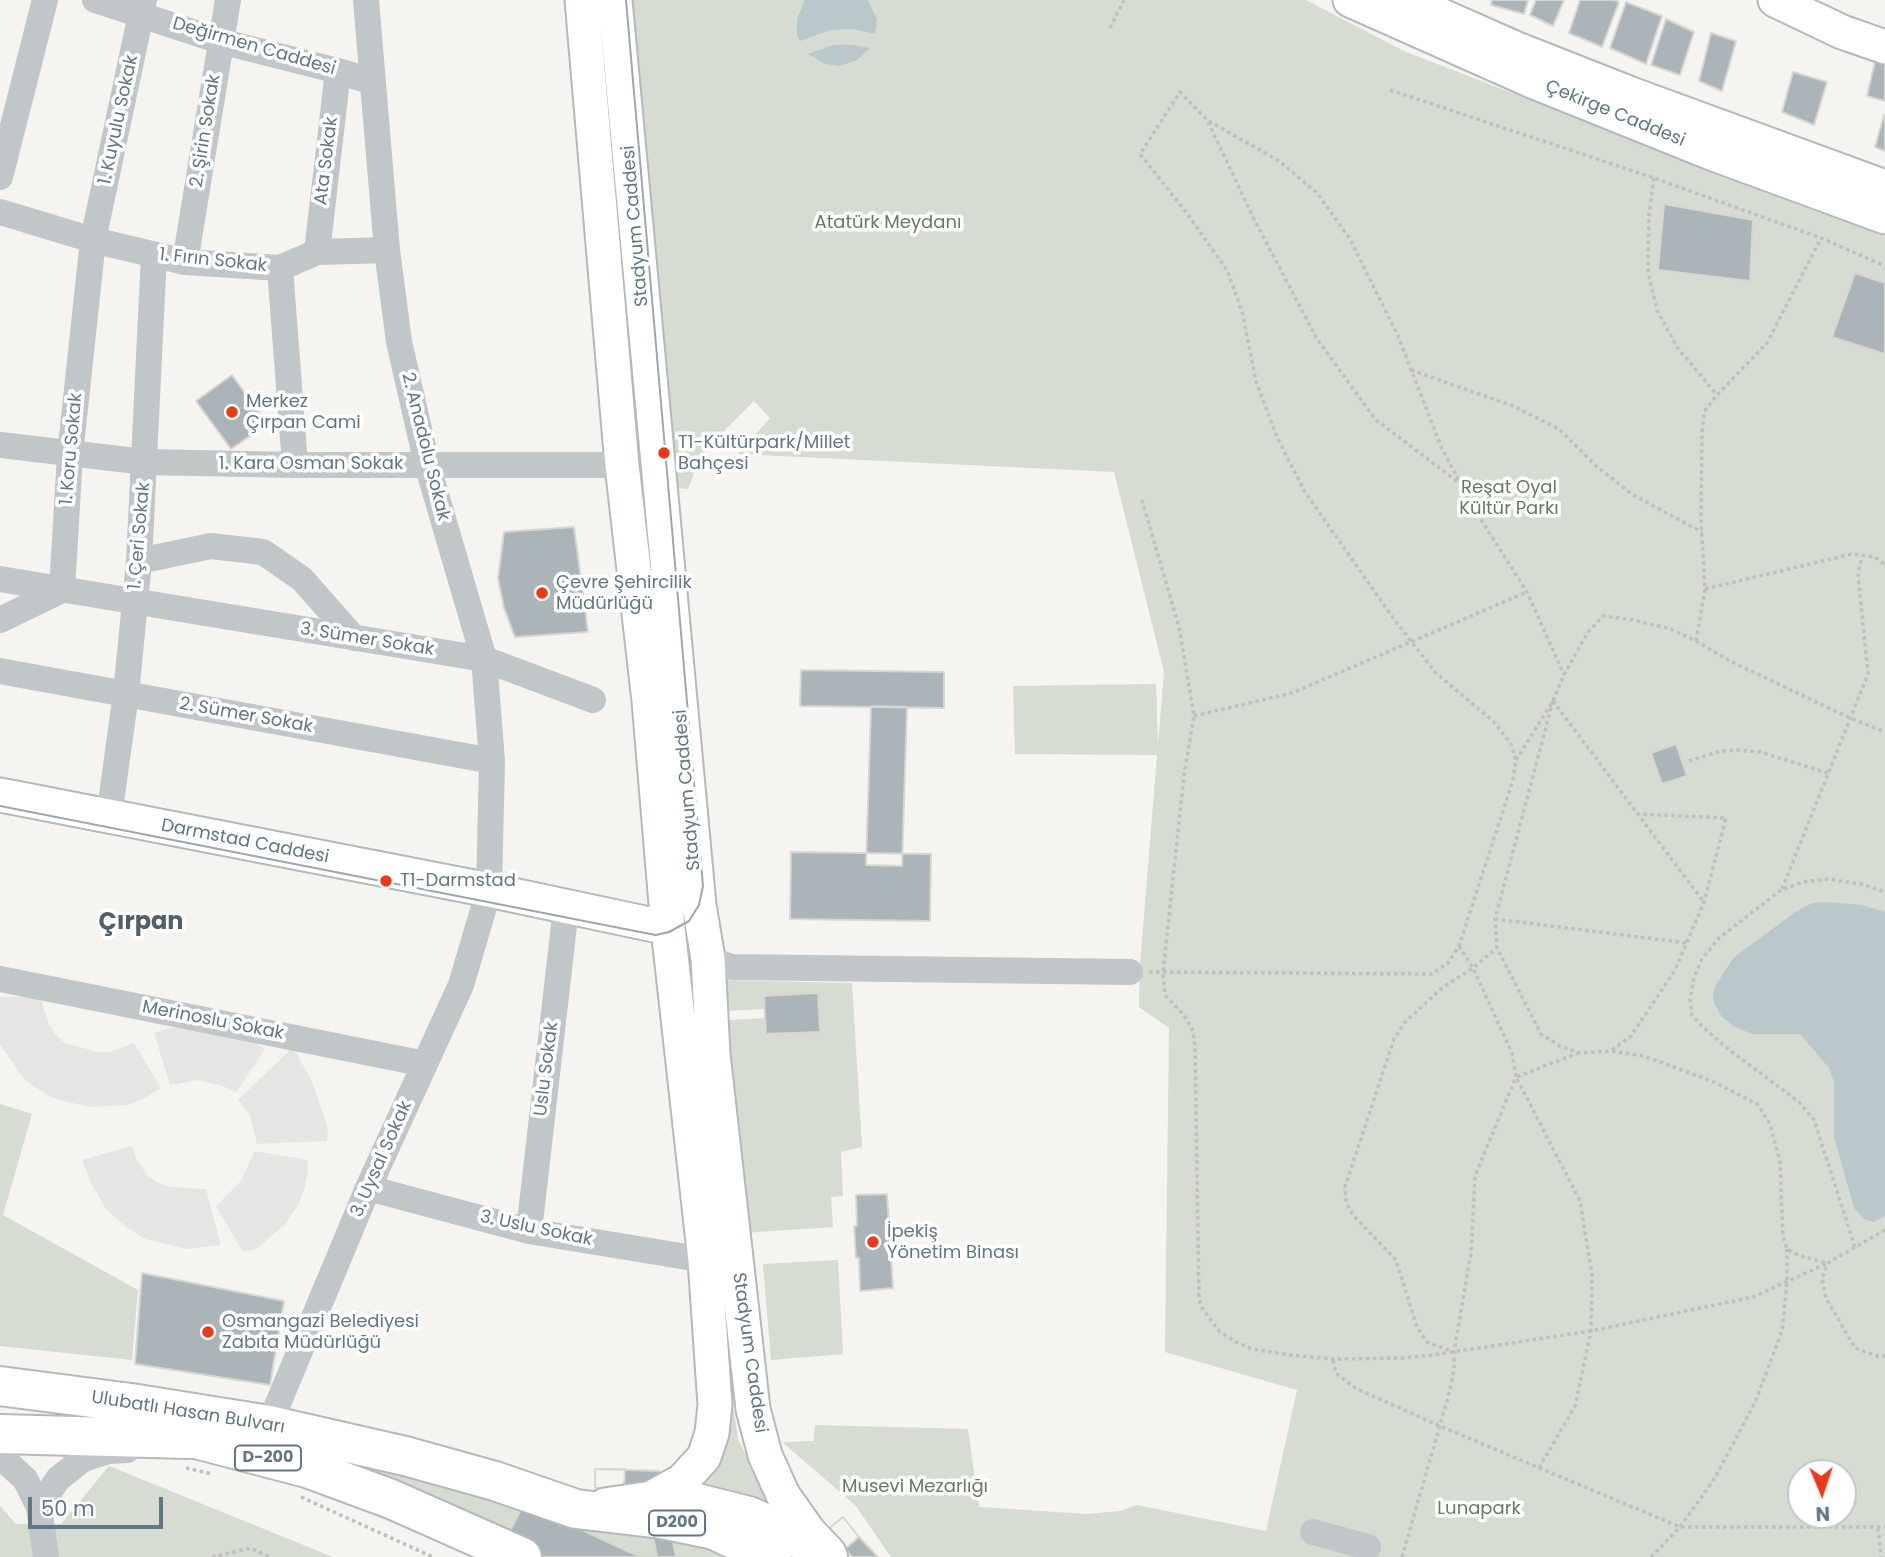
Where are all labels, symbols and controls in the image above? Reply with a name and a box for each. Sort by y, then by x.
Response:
street label: Değirmen Caddesi [170,13,338,81]
street label: 1. Kuyulu Sokak [95,53,143,187]
street label: 2. Şirin Sokak [186,73,226,189]
street label: Çekirge Caddesi [1542,76,1688,152]
street label: Ata Sokak [311,116,343,206]
street label: Stadyum Caddesi [618,144,654,308]
park label: Atatürk Meydanı [815,212,961,234]
street label: 1. Fırın Sokak [158,245,268,277]
street label: 2. Anadolu Sokak [396,371,454,523]
place label: Merkez Çırpan Cami [246,391,361,434]
street label: 1. Koru Sokak [56,392,88,506]
marker: Merkez Çırpan Cami [224,404,240,420]
place label: T1-Kültürpark/Millet Bahçesi [678,432,850,474]
marker: T1-Kültürpark/Millet Bahçesi [656,445,672,461]
street label: 1. Kara Osman Sokak [219,453,403,475]
park label: Reşat Oyal Kültür Parkı [1459,477,1559,520]
street label: 1. Çeri Sokak [125,481,155,591]
place label: Çevre Şehircilik Müdürlüğü [556,572,692,614]
marker: Çevre Şehircilik Müdürlüğü [534,585,550,601]
street label: 3. Sümer Sokak [298,619,436,661]
street label: 2. Sümer Sokak [178,694,314,738]
street label: Stadyum Caddesi [670,708,706,872]
street label: Darmstad Caddesi [159,815,331,869]
place label: T1-Darmstad [400,870,516,892]
marker: T1-Darmstad [378,873,394,889]
district label: Çırpan [98,909,184,937]
street label: Merinoslu Sokak [140,997,286,1045]
street label: Uslu Sokak [530,1020,564,1118]
street label: 3. Uysal Sokak [347,1097,417,1221]
street label: 3. Uslu Sokak [478,1207,594,1251]
place label: İpekiş Yönetim Binası [887,1221,1019,1264]
marker: İpekiş Yönetim Binası [865,1234,881,1250]
street label: Stadyum Caddesi [727,1271,771,1435]
place label: Osmangazi Belediyesi Zabıta Müdürlüğü [222,1311,419,1354]
marker: Osmangazi Belediyesi Zabıta Müdürlüğü [200,1324,216,1340]
street label: Ulubatlı Hasan Bulvarı [90,1387,286,1439]
road number: D-200 [235,1446,301,1470]
north arrow [1787,1459,1857,1529]
park label: Musevi Mezarlığı [842,1476,988,1498]
scale bar [32,1484,166,1528]
text: 50 m [41,1494,95,1523]
park label: Lunapark [1437,1498,1521,1520]
text: N [1815,1500,1830,1527]
road number: D200 [649,1511,705,1536]

